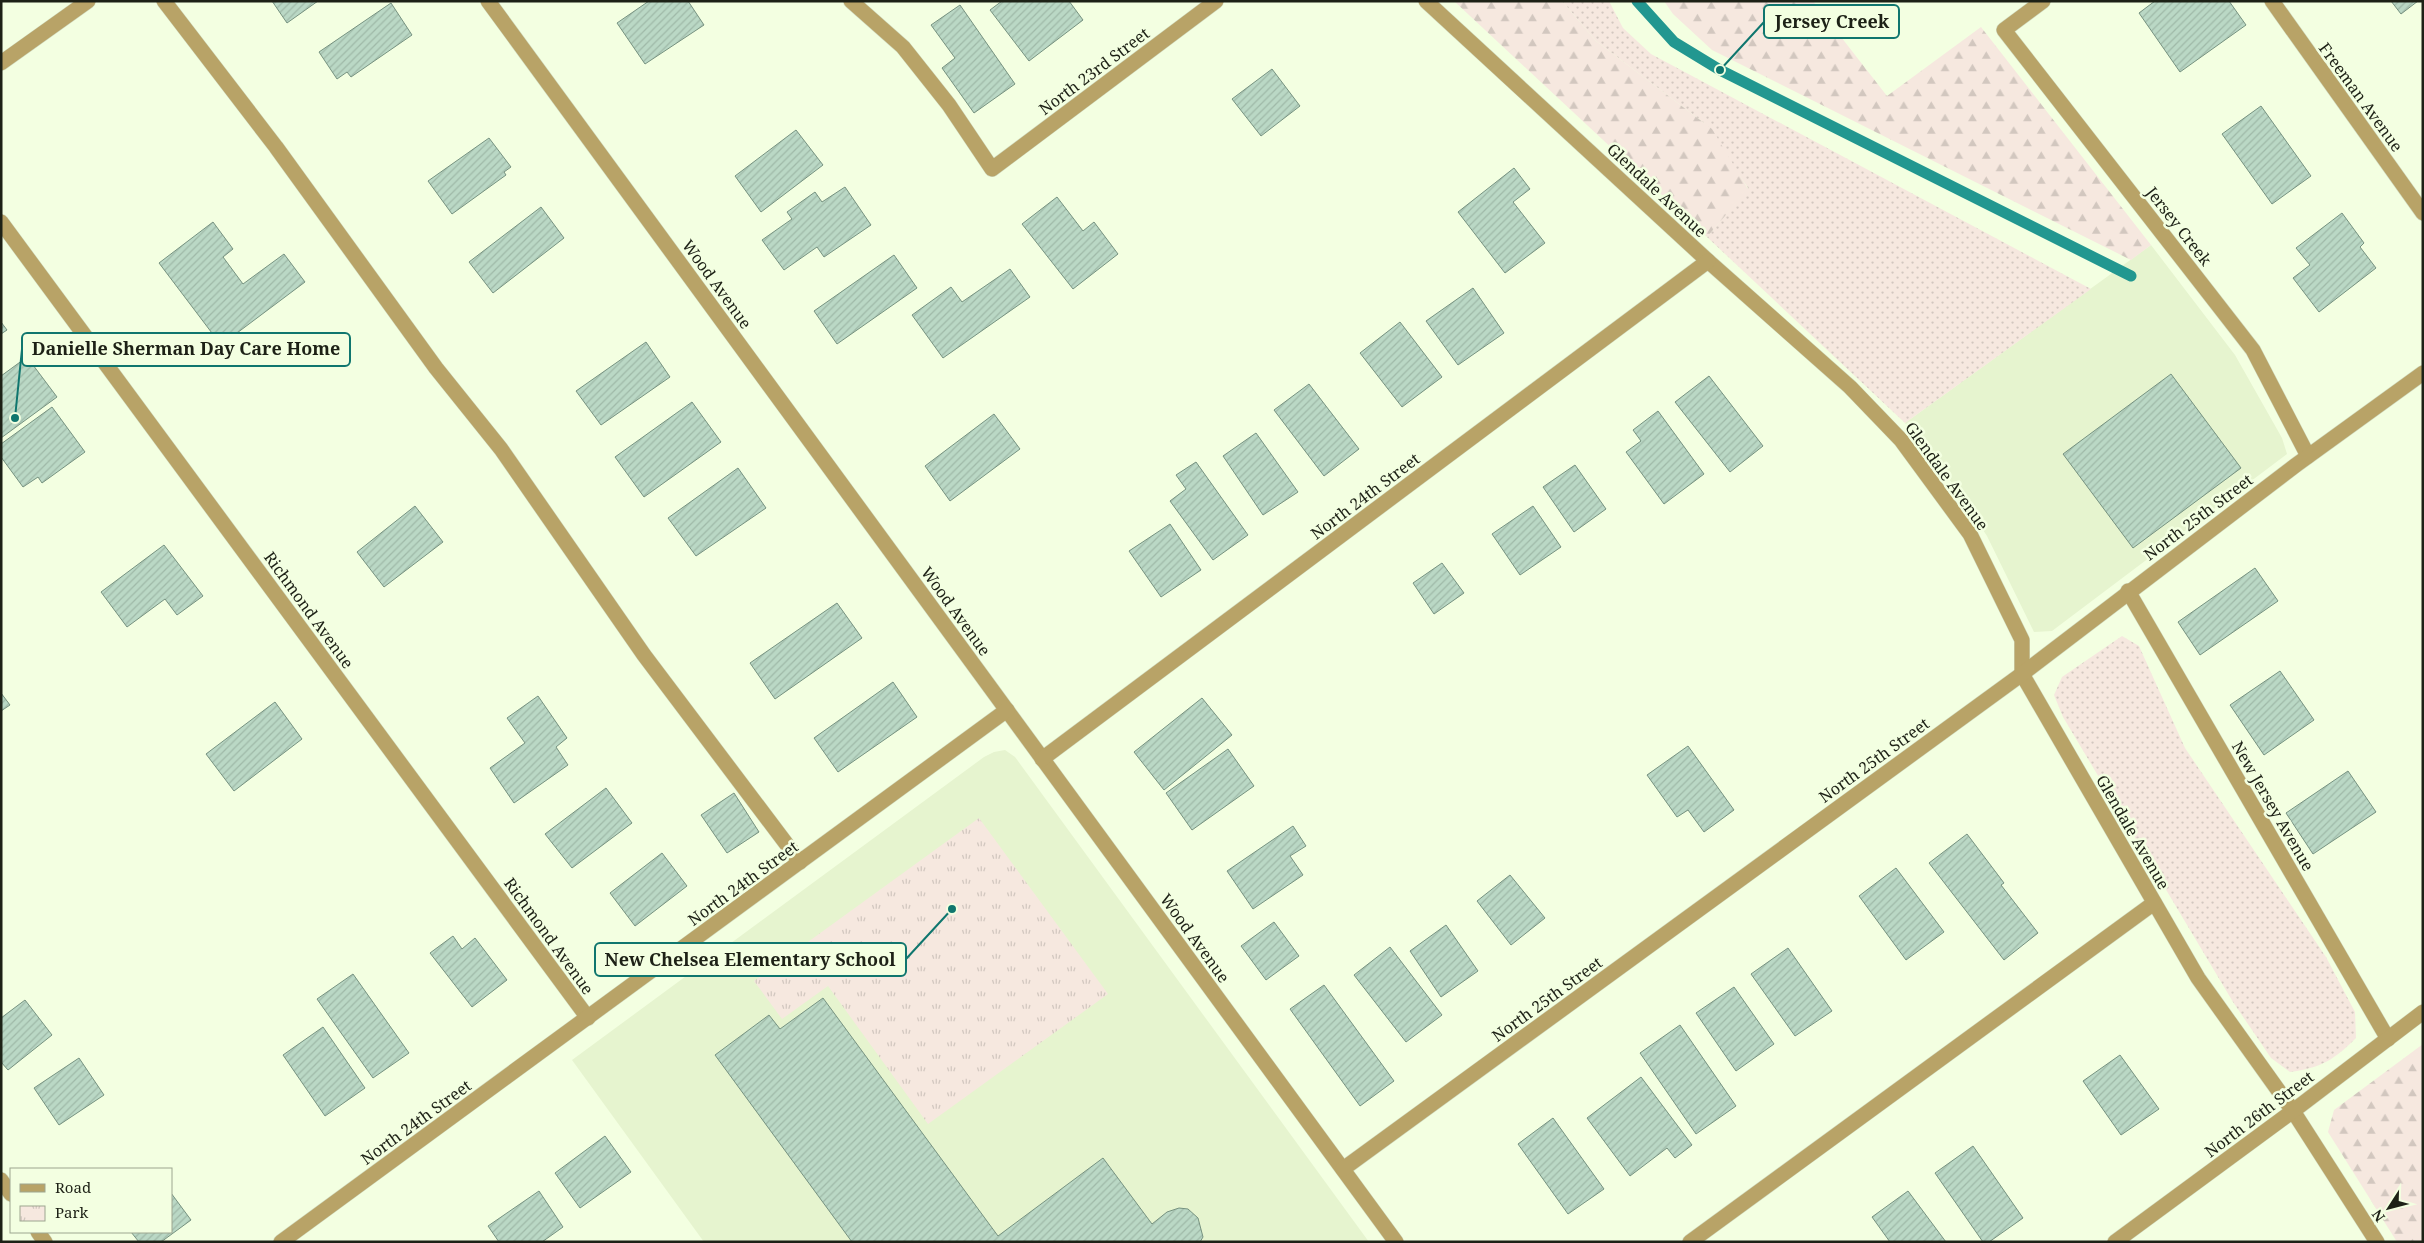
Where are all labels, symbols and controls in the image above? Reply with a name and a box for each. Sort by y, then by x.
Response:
callout: Jersey Creek [1764,5,1899,38]
text: Jersey Creek [1774,9,1890,33]
street label: North 23rd Street [1034,22,1154,120]
street label: Freeman Avenue [2314,38,2408,156]
street label: Glendale Avenue [1602,138,1712,242]
street label: Jersey Creek [2141,181,2217,271]
street label: Wood Avenue [677,235,757,333]
callout: Danielle Sherman Day Care Home [22,333,350,366]
text: Danielle Sherman Day Care Home [32,336,340,360]
street label: Glendale Avenue [1900,417,1994,535]
street label: North 24th Street [1306,447,1424,544]
street label: North 25th Street [2139,468,2257,565]
street label: Richmond Avenue [259,547,359,673]
street label: Wood Avenue [916,562,996,660]
street label: North 25th Street [1814,712,1934,808]
street label: New Jersey Avenue [2227,737,2319,875]
street label: Glendale Avenue [2091,771,2175,893]
street label: North 24th Street [683,835,803,931]
street label: Richmond Avenue [499,873,599,999]
street label: Wood Avenue [1155,889,1235,987]
callout: New Chelsea Elementary School [595,943,906,976]
text: New Chelsea Elementary School [604,947,896,971]
street label: North 25th Street [1487,951,1607,1047]
street label: North 26th Street [2200,1065,2318,1162]
street label: North 24th Street [356,1074,476,1170]
legend [10,1168,172,1233]
text: Road [55,1177,91,1197]
north arrow [2364,1183,2414,1233]
text: Park [55,1202,89,1222]
text: N [2367,1206,2389,1226]

